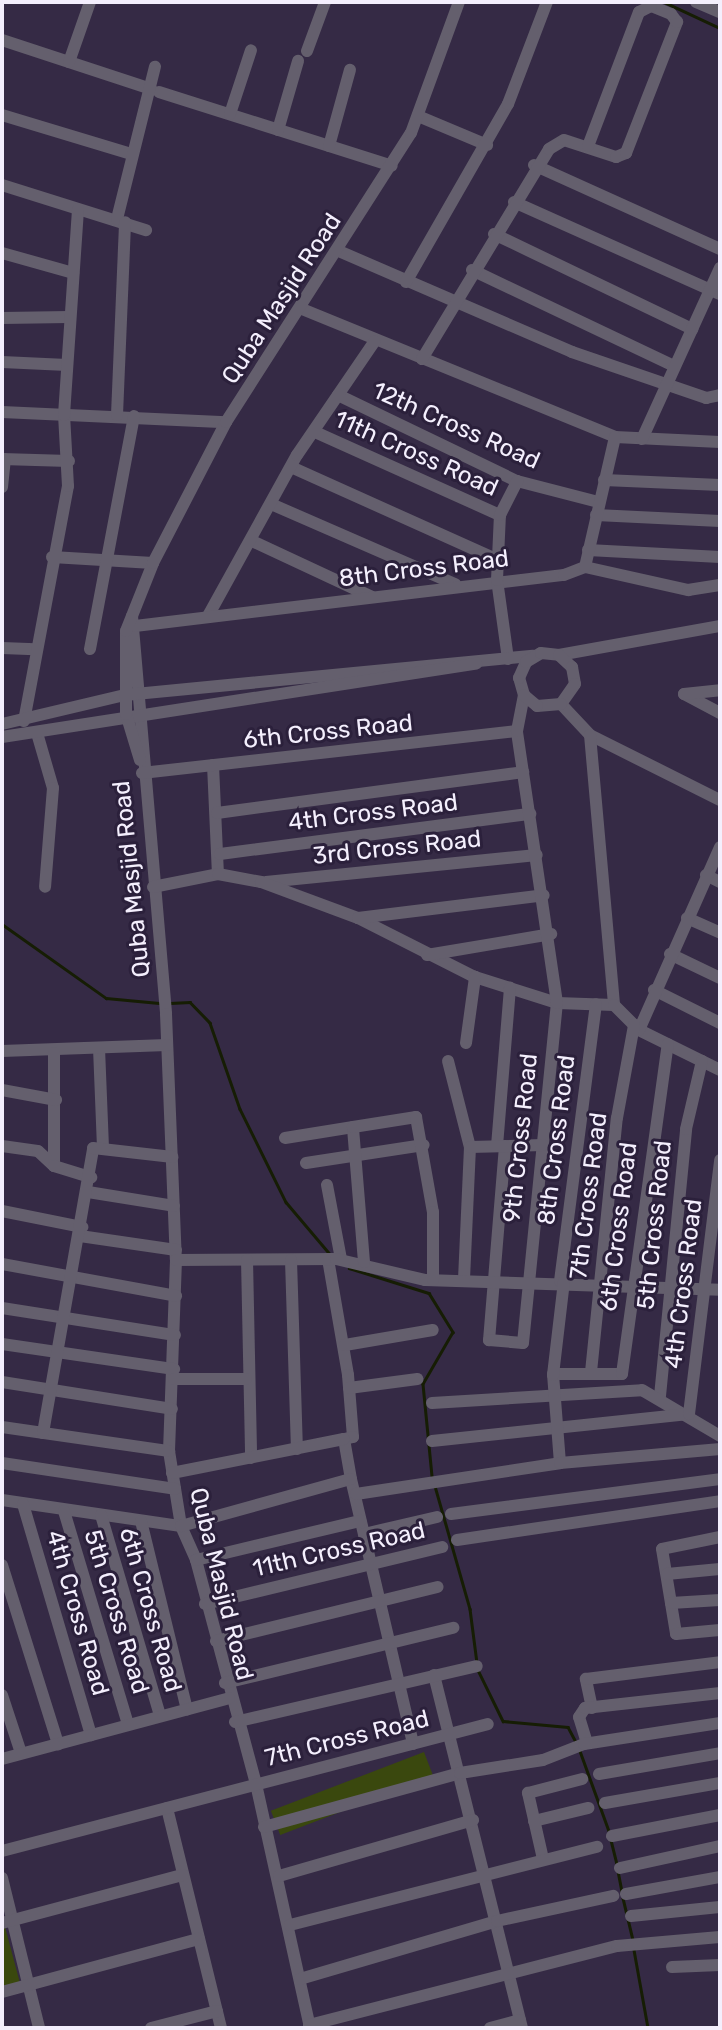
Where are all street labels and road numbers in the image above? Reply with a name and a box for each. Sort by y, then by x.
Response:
street label: Quba Masjid Road [216,208,348,390]
street label: 12th Cross Road [368,376,544,476]
street label: 11th Cross Road [330,405,502,503]
street label: 8th Cross Road [337,544,511,594]
street label: 6th Cross Road [242,709,414,755]
street label: Quba Masjid Road [107,779,157,979]
street label: 4th Cross Road [287,788,459,838]
street label: 3rd Cross Road [311,825,483,871]
street label: 9th Cross Road [498,1052,544,1224]
street label: 8th Cross Road [532,1053,582,1227]
street label: 7th Cross Road [564,1111,614,1281]
street label: 5th Cross Road [632,1139,678,1311]
street label: 6th Cross Road [594,1141,644,1313]
street label: 4th Cross Road [659,1198,709,1370]
street label: Quba Masjid Road [183,1485,259,1683]
street label: 11th Cross Road [250,1516,428,1584]
street label: 6th Cross Road [113,1524,187,1696]
street label: 5th Cross Road [77,1526,155,1698]
street label: 4th Cross Road [40,1527,114,1699]
street label: 7th Cross Road [262,1705,432,1773]

